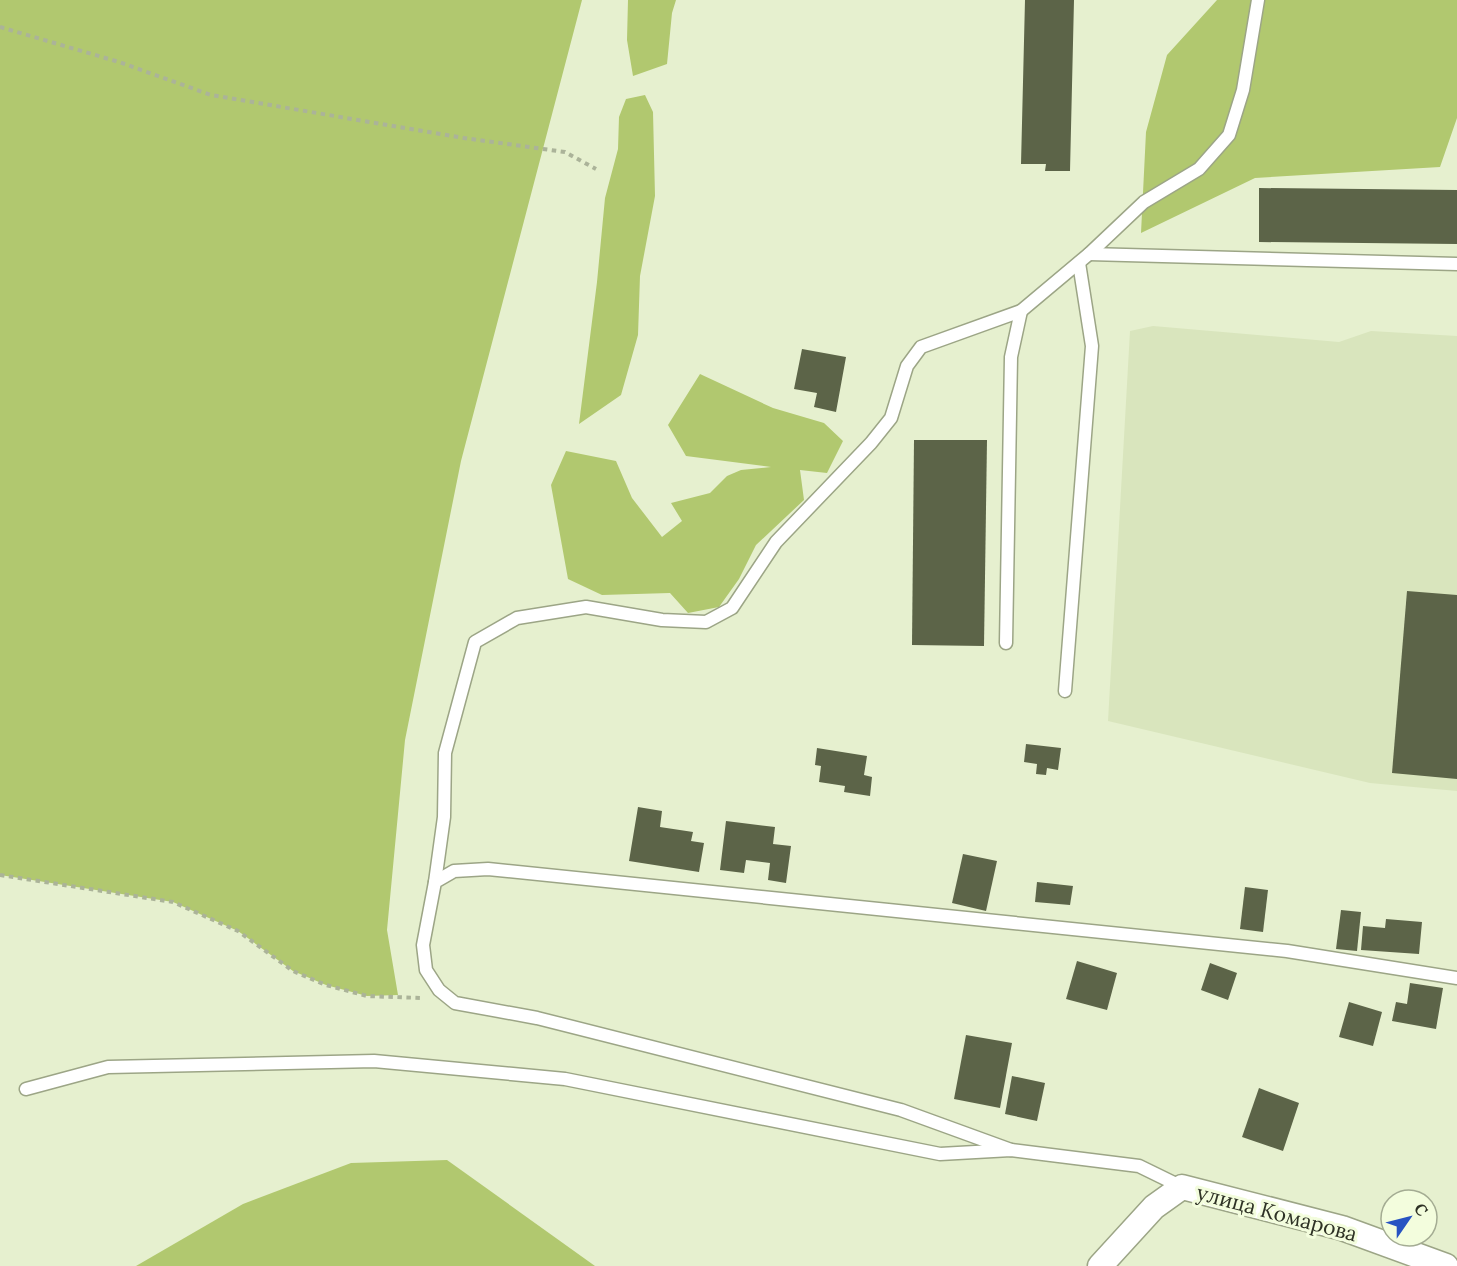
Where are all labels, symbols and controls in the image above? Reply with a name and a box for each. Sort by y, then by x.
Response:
street label: улица Комарова [1194,1179,1360,1247]
north arrow [1379,1188,1439,1248]
text: С [1410,1199,1433,1220]

